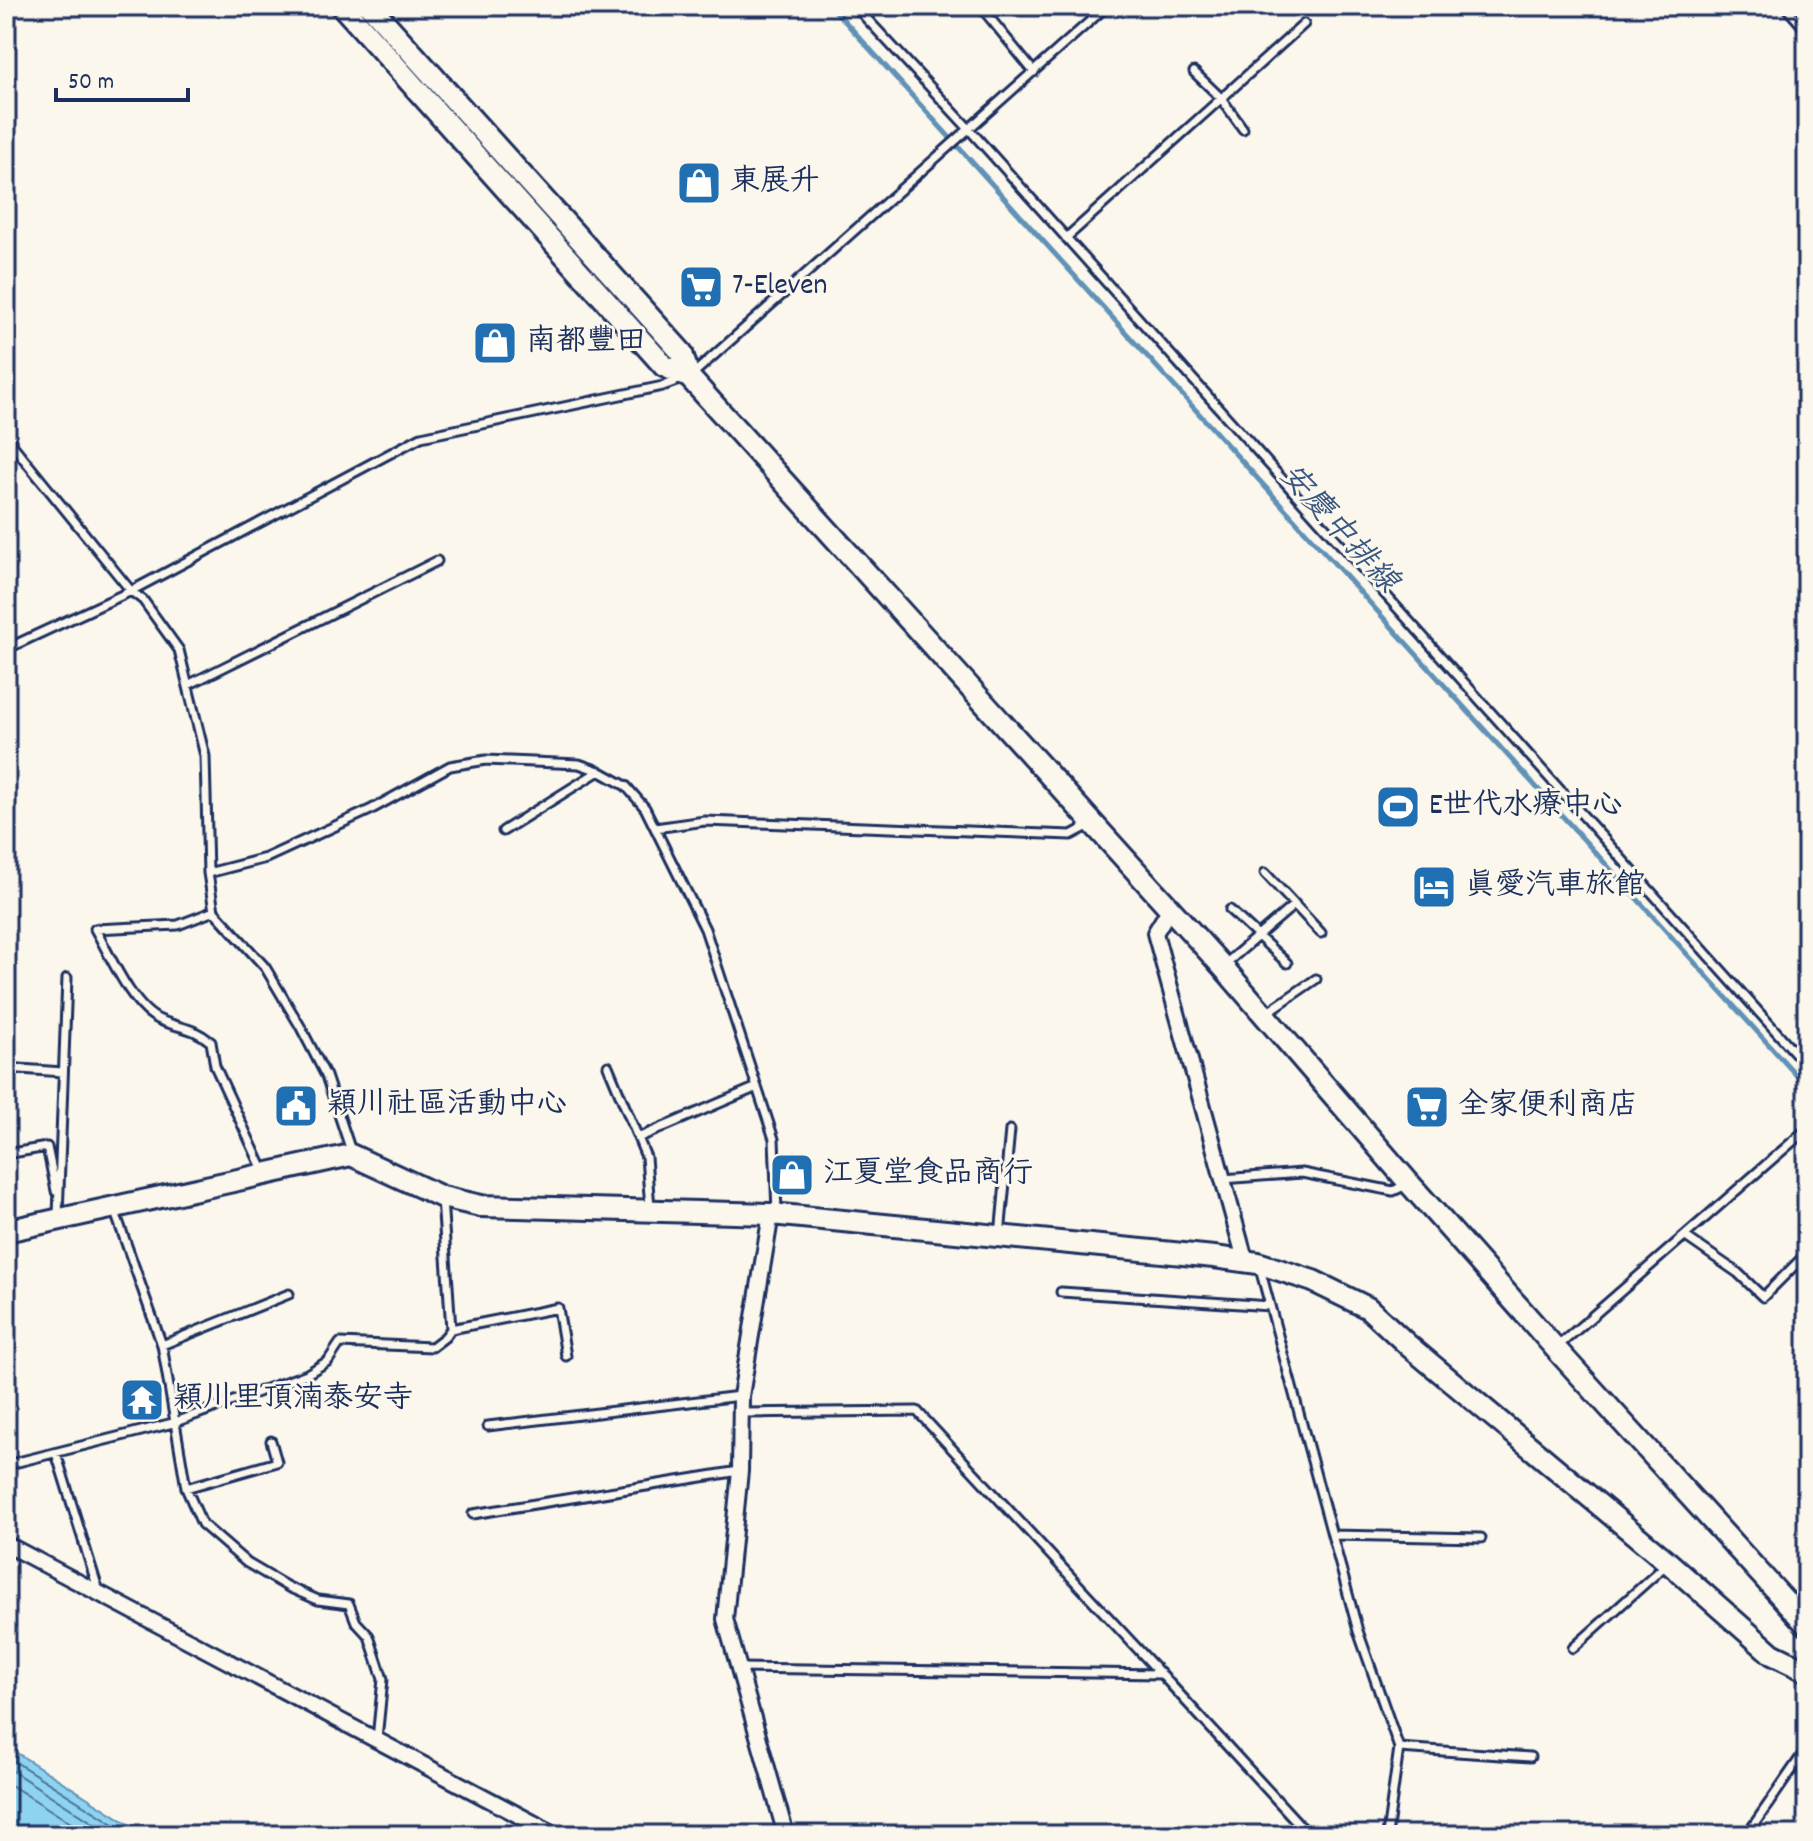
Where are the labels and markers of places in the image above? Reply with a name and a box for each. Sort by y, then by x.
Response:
shop icon: 東展升 [675,159,723,207]
place label: 東展升 [730,162,820,205]
supermarket icon: 7-Eleven [677,263,725,311]
place label: 7-Eleven [732,266,827,309]
shop icon: 南都豐田 [471,319,519,367]
place label: 南都豐田 [526,322,646,365]
sports icon: E世代水療中心 [1374,783,1422,831]
place label: E世代水療中心 [1429,786,1623,829]
hotel icon: 真愛汽車旅館 [1410,863,1458,911]
place label: 真愛汽車旅館 [1465,866,1645,909]
public building icon: 穎川社區活動中心 [272,1082,320,1130]
supermarket icon: 全家便利商店 [1403,1083,1451,1131]
place label: 穎川社區活動中心 [327,1085,567,1128]
place label: 全家便利商店 [1458,1086,1638,1129]
shop icon: 江夏堂食品商行 [768,1151,816,1199]
place label: 江夏堂食品商行 [823,1154,1033,1197]
temple icon: 穎川里頂湳泰安寺 [118,1376,166,1424]
place label: 穎川里頂湳泰安寺 [173,1379,413,1422]

